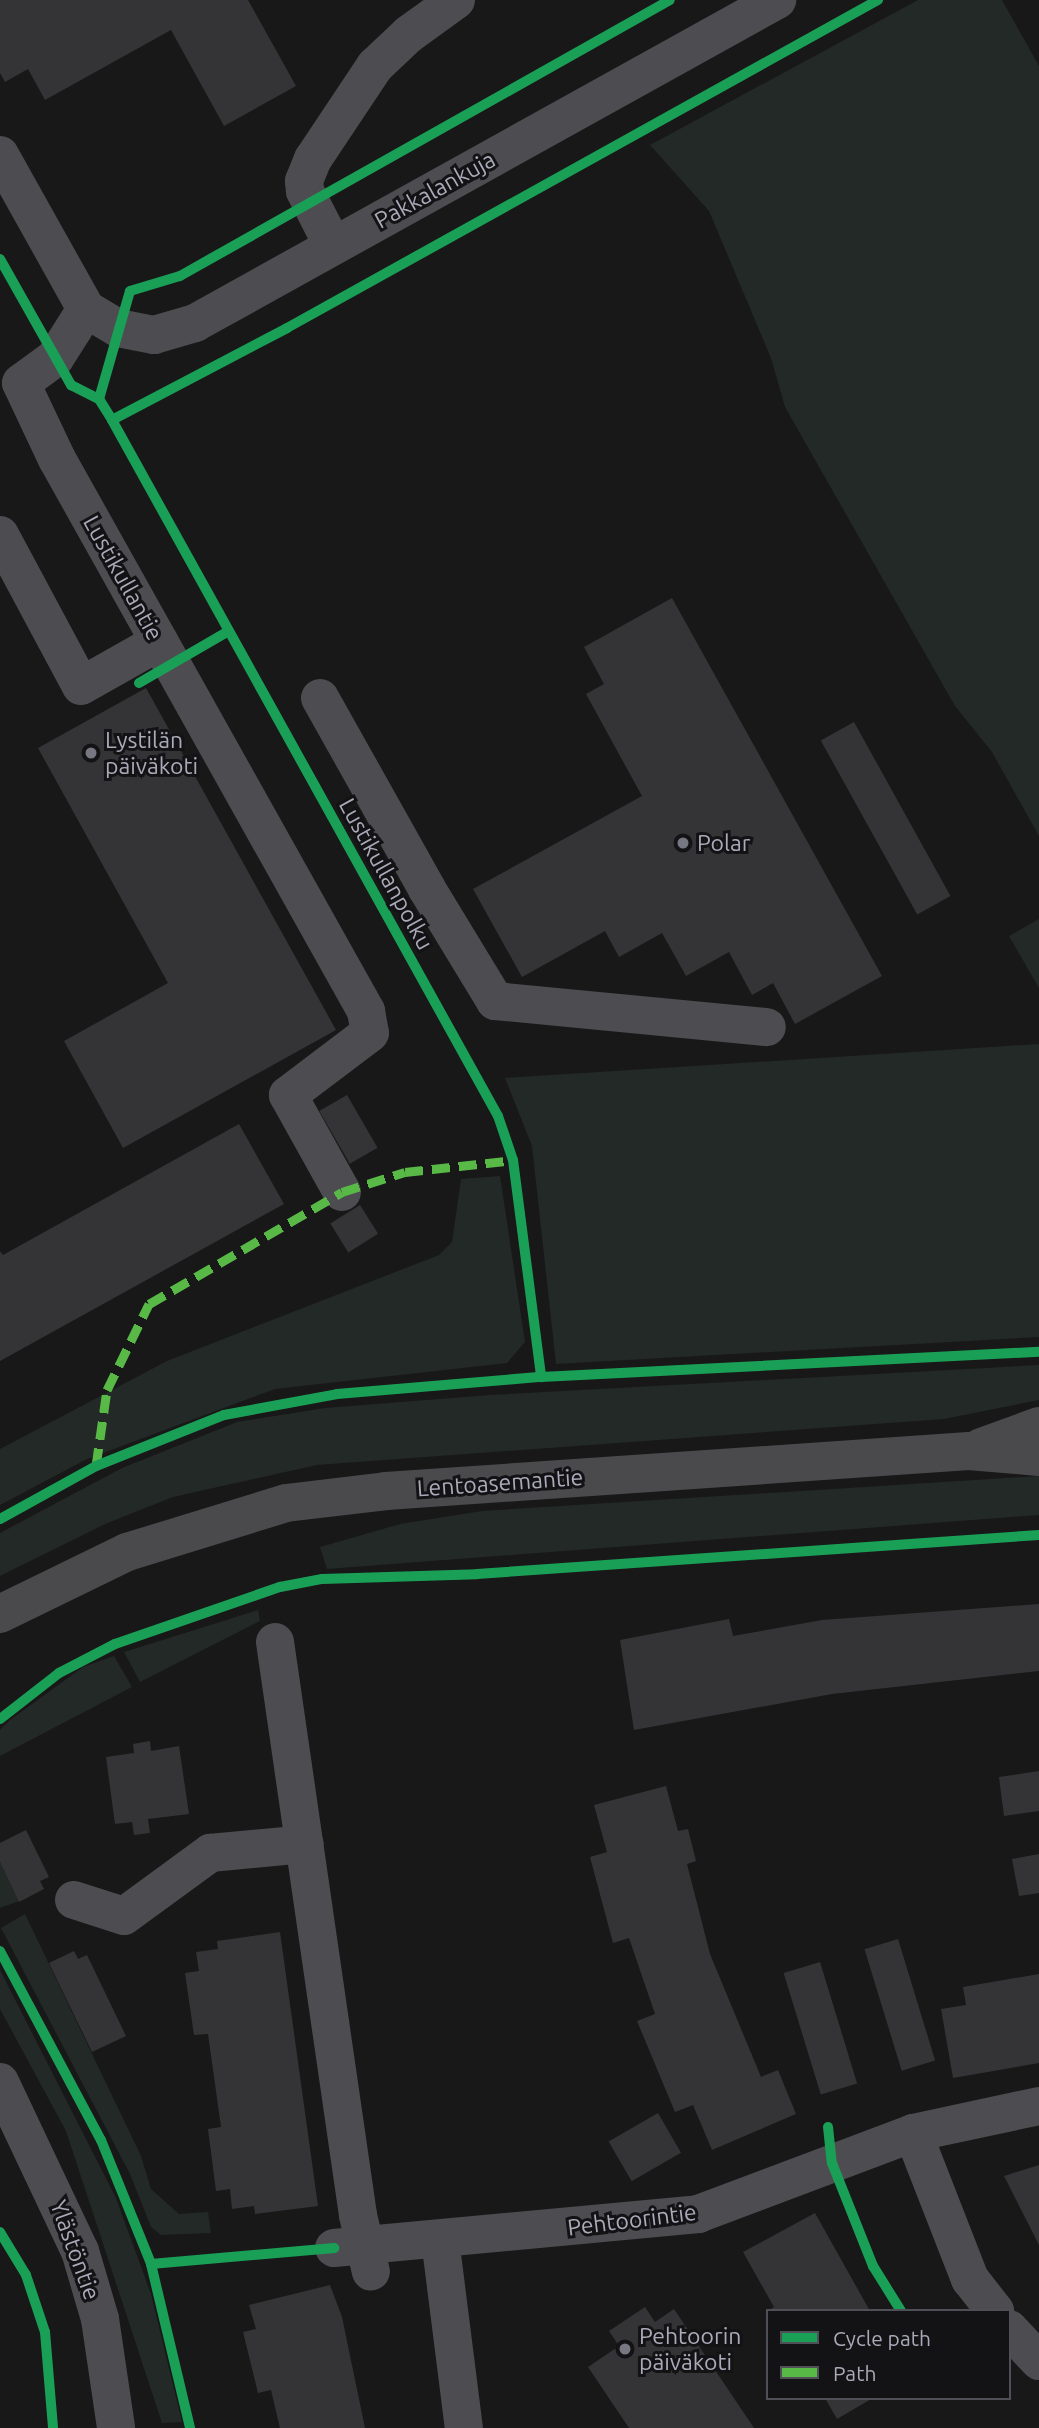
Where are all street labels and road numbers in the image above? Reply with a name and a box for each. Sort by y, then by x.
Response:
street label: Pakkalankuja [370,146,500,234]
street label: Lustikullantie [77,511,169,645]
street label: Lustikullanpolku [333,793,439,955]
street label: Lentoasemantie [416,1463,584,1503]
street label: Ylästöntie [44,2196,106,2304]
street label: Pehtoorintie [566,2198,698,2242]

